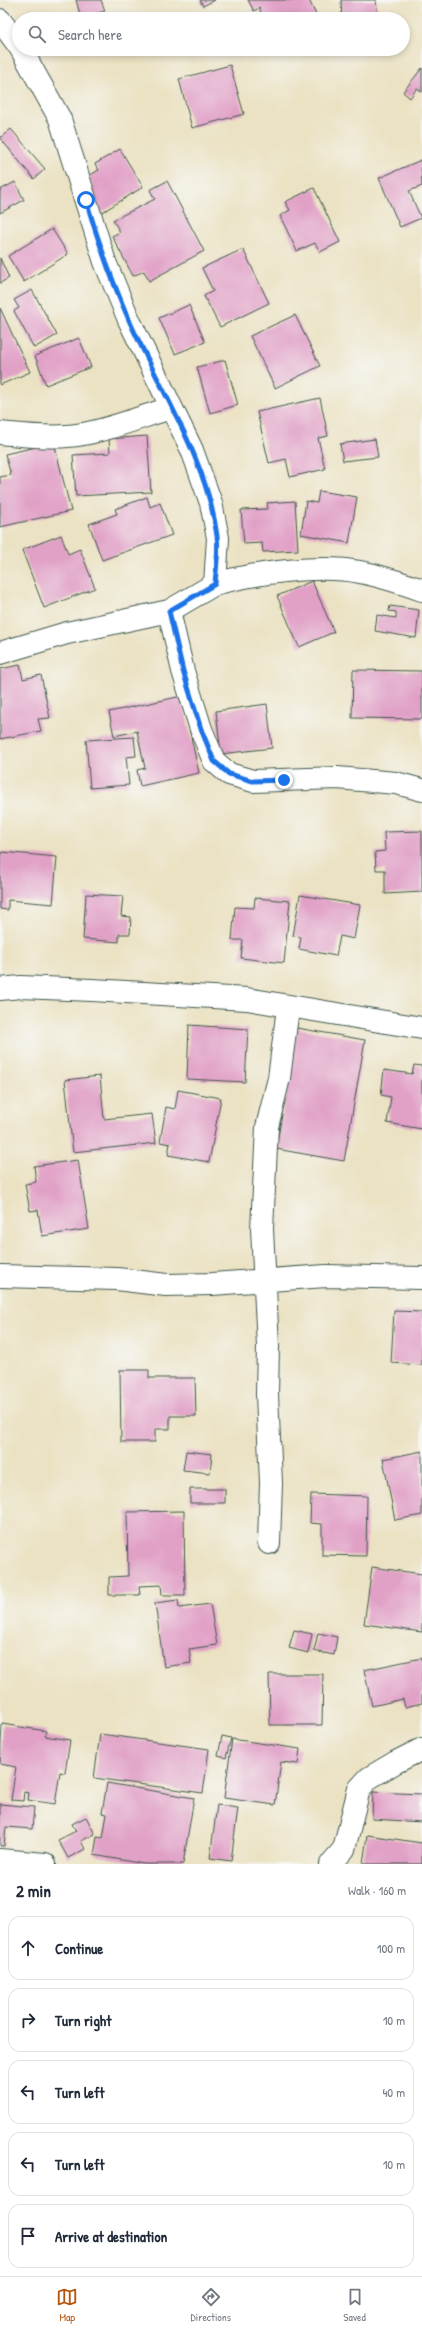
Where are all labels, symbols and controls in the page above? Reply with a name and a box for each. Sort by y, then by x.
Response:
search box [12,12,410,56]
icon: search [26,23,48,45]
text: Search here [58,24,122,45]
route start [77,191,95,209]
route end [275,771,293,789]
text: 2 min [16,1879,51,1902]
text: Walk · 160 m [348,1881,406,1899]
icon: ahead [17,1937,39,1959]
text: Continue [55,1938,103,1959]
text: 100 m [377,1939,405,1957]
icon: right [17,2009,39,2031]
text: Turn right [55,2010,111,2031]
text: 10 m [383,2011,405,2029]
icon: left [17,2081,39,2103]
text: Turn left [55,2082,105,2103]
text: 40 m [382,2083,405,2101]
icon: left [17,2153,39,2175]
text: Turn left [55,2154,105,2175]
text: 10 m [383,2155,405,2173]
icon: arrive [17,2225,39,2247]
text: Arrive at destination [55,2226,167,2247]
tab: Map [56,2286,78,2324]
tab: Directions [191,2286,231,2324]
tab: Saved [343,2286,366,2324]

